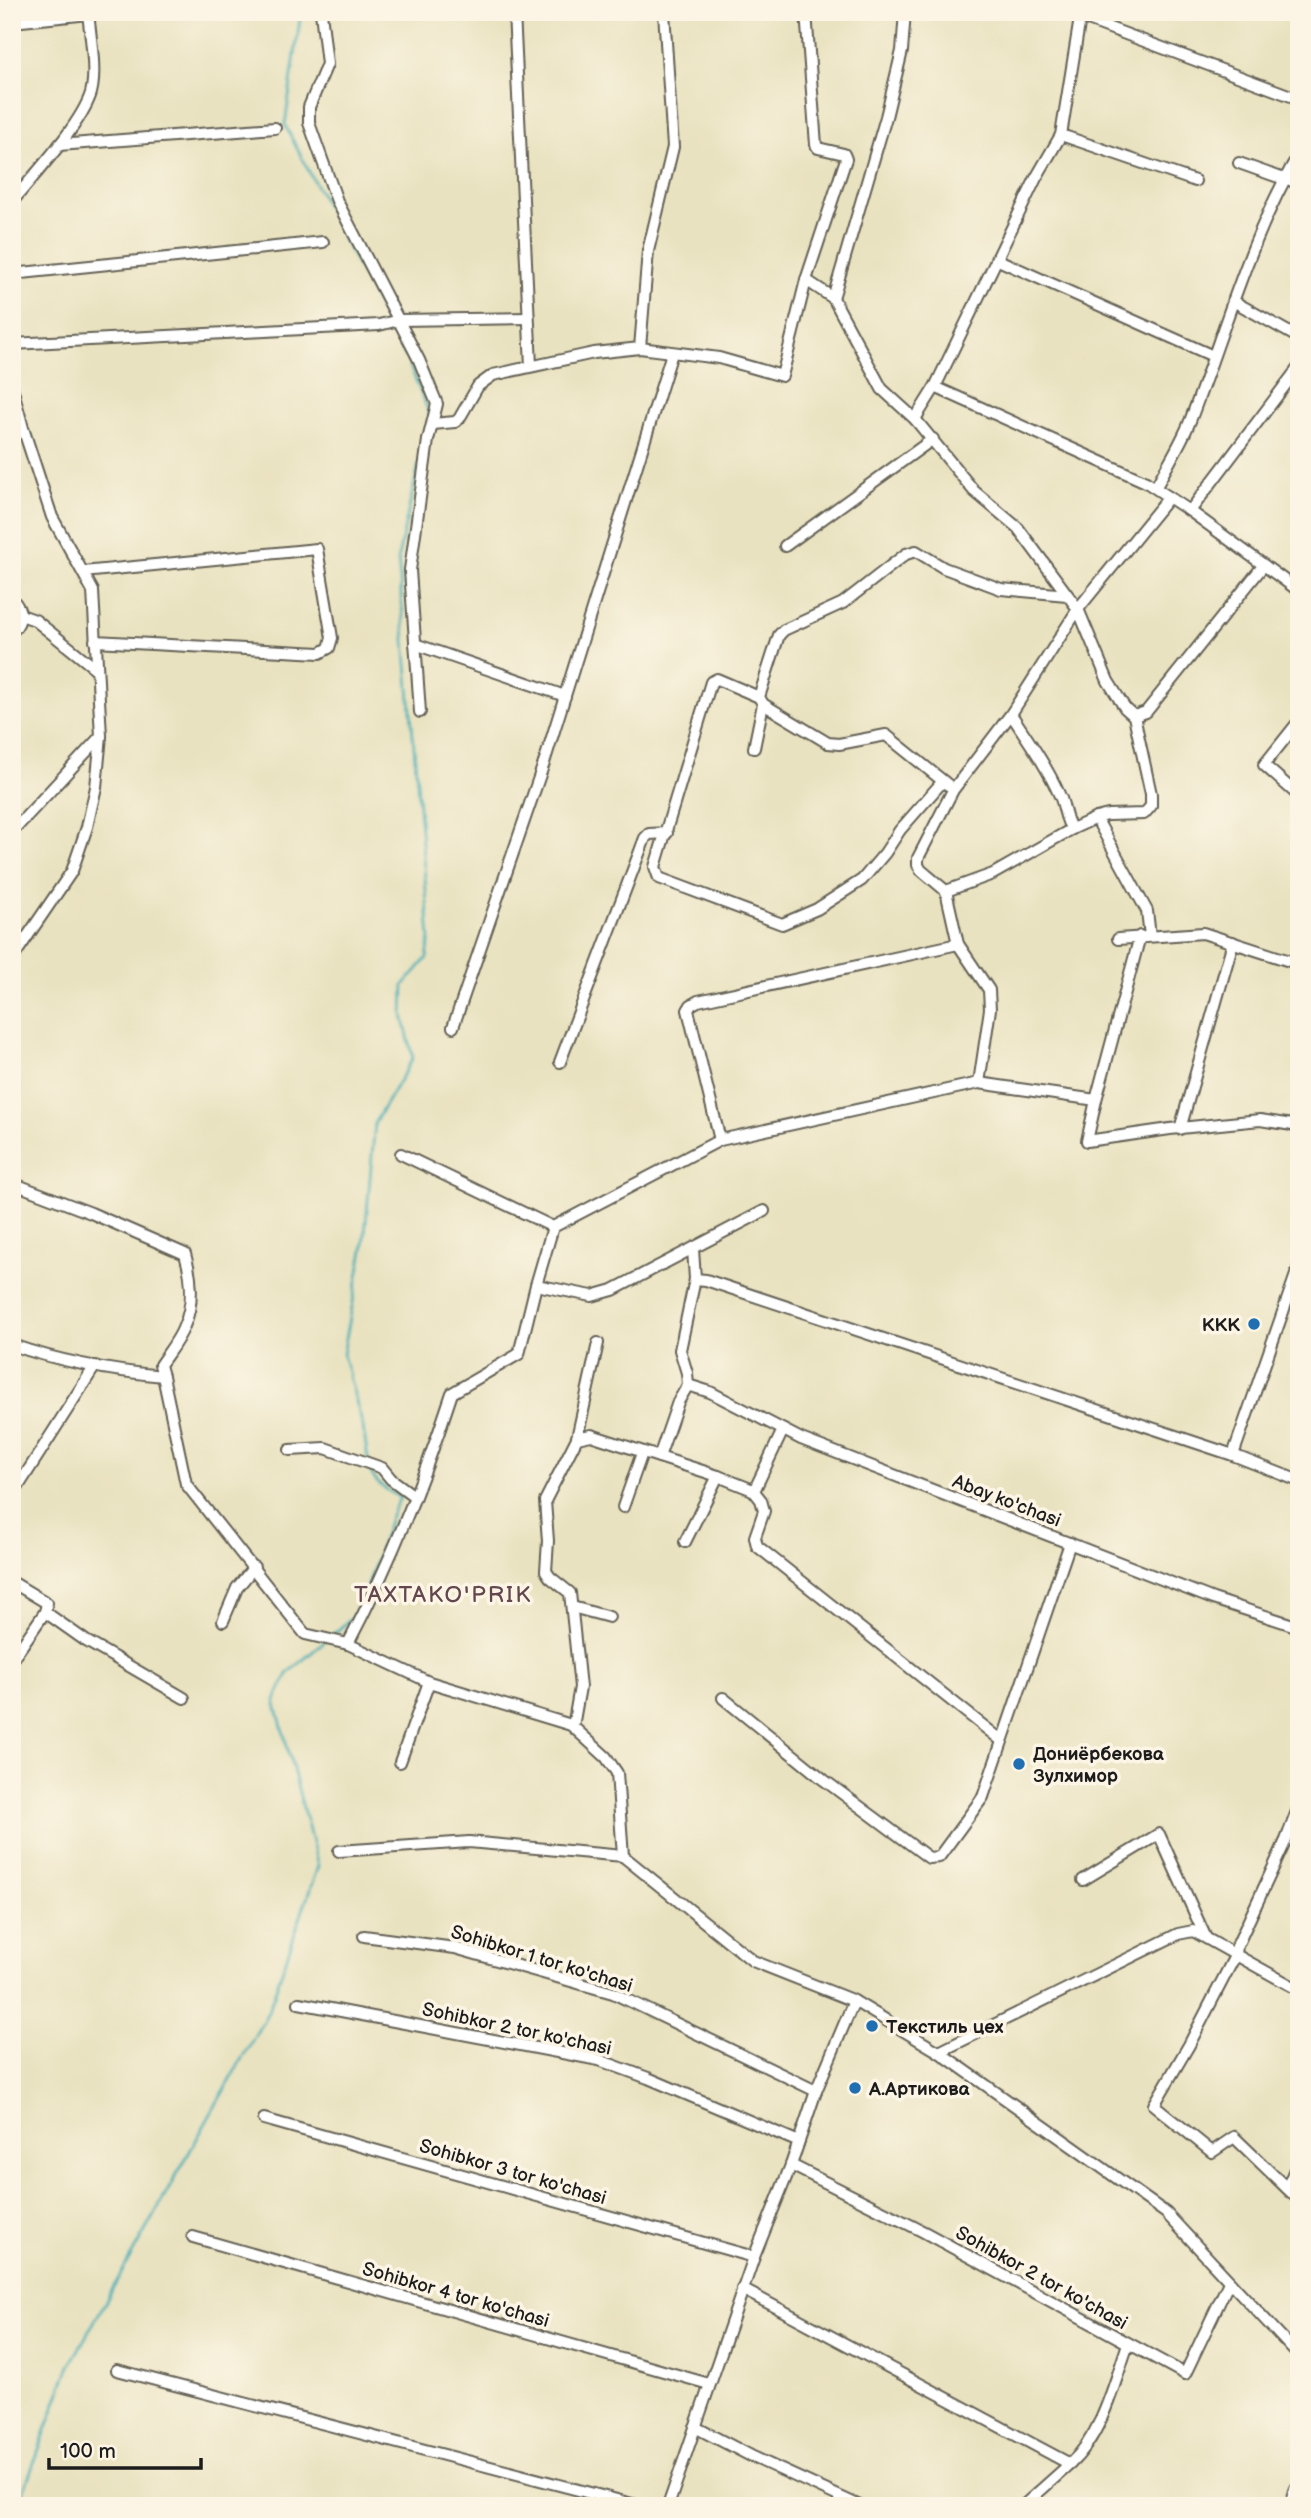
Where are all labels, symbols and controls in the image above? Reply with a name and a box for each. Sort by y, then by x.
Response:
place label: ККК [1202,1314,1240,1337]
marker: ККК [1246,1316,1262,1332]
street label: Abay ko'chasi [949,1470,1064,1533]
district label: TAXTAKO'PRIK [354,1581,532,1609]
place label: Дониёрбекова Зулхимор [1033,1743,1165,1788]
marker: Дониёрбекова Зулхимор [1011,1756,1027,1772]
street label: Sohibkor 1 tor ko'chasi [448,1921,635,1998]
street label: Sohibkor 2 tor ko'chasi [420,1998,613,2061]
place label: Текстиль цех [886,2016,1004,2039]
marker: Текстиль цех [864,2018,880,2034]
place label: А.Артикова [868,2078,970,2101]
marker: А.Артикова [847,2080,863,2096]
street label: Sohibkor 3 tor ko'chasi [417,2135,609,2210]
street label: Sohibkor 2 tor ko'chasi [951,2222,1131,2335]
street label: Sohibkor 4 tor ko'chasi [360,2258,552,2333]
scale bar [49,2427,201,2471]
text: 100 m [60,2439,116,2464]

